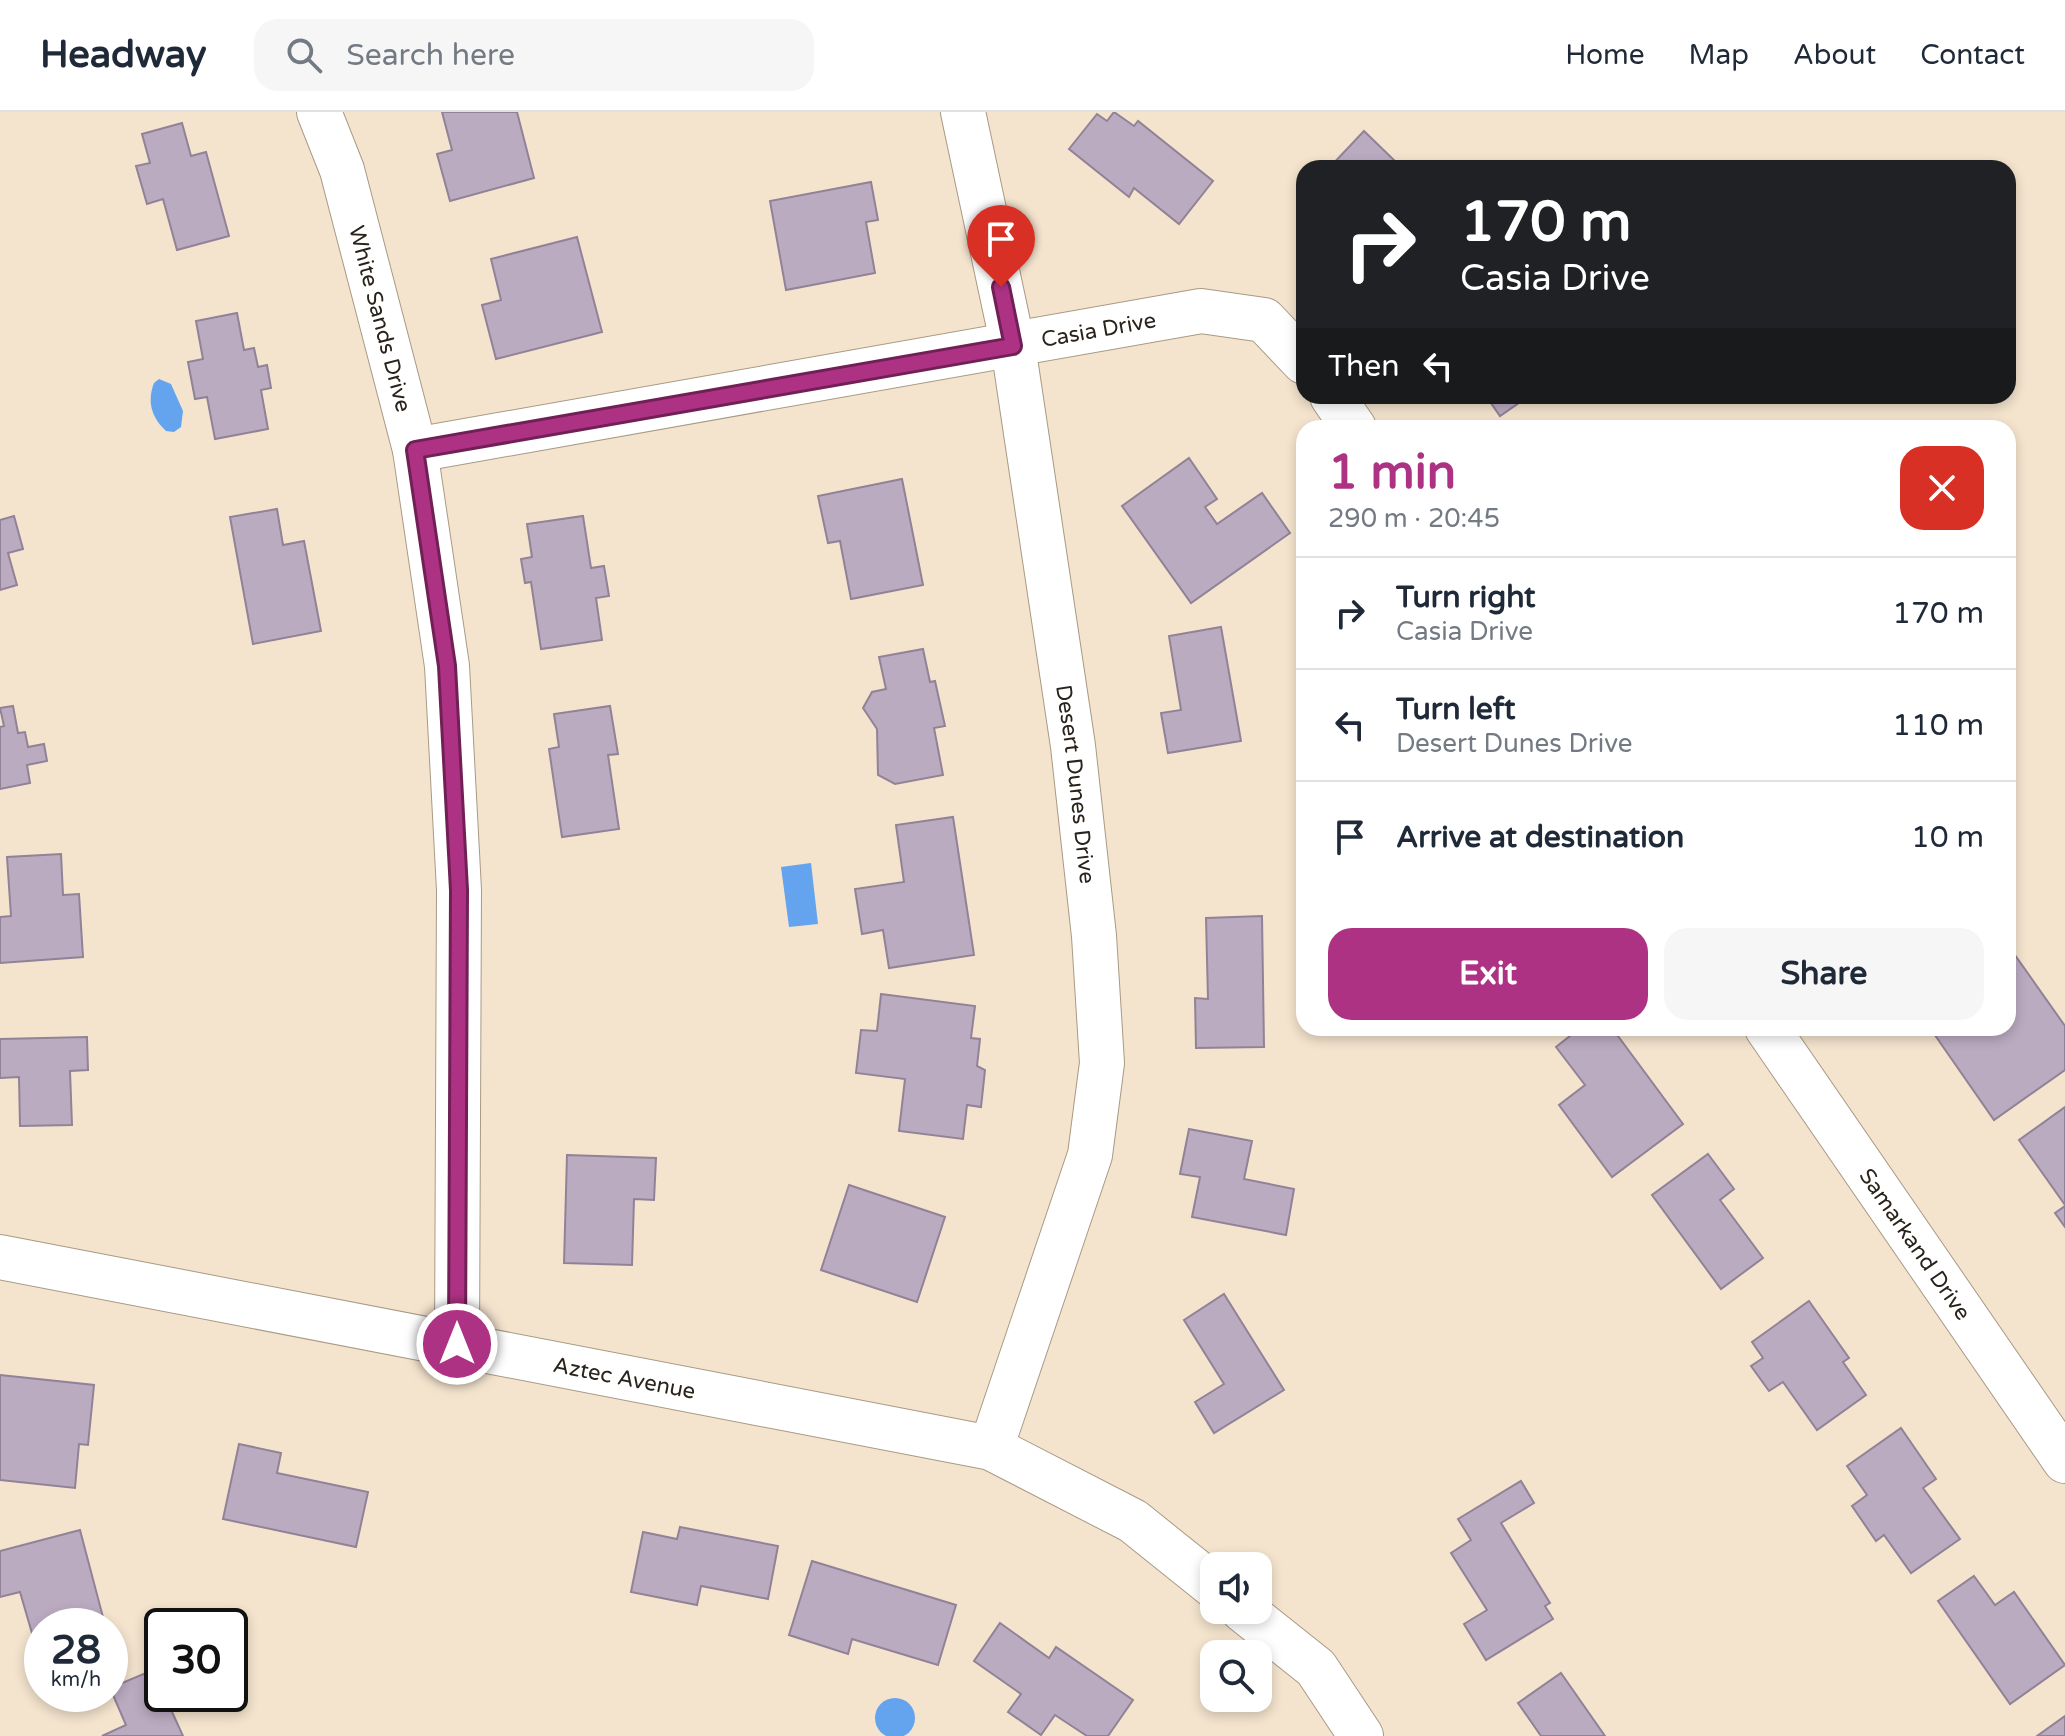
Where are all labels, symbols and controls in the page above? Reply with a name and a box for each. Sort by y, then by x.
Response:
search box [254,19,814,91]
text: Headway [40,32,206,78]
icon: search [282,33,326,77]
text: Search here [346,37,515,74]
text: Home [1565,38,1645,72]
text: Map [1689,38,1749,72]
text: About [1793,38,1876,72]
text: Contact [1920,38,2025,72]
text: 170 m [1460,189,1631,256]
icon: right [1328,192,1432,296]
pin [967,205,1035,287]
icon: arrive [979,217,1023,261]
street label: White Sands Drive [343,223,416,415]
text: Casia Drive [1460,257,1650,300]
street label: Casia Drive [1039,307,1158,353]
icon: left [1416,344,1460,388]
text: Then [1328,348,1400,385]
text: 1 min [1328,444,1456,502]
button: close [1900,446,1984,530]
text: 290 m · 20:45 [1328,503,1500,534]
text: Turn right [1396,579,1536,616]
icon: right [1328,591,1372,635]
text: 170 m [1892,595,1984,632]
text: Casia Drive [1396,616,1533,647]
street label: Desert Dunes Drive [1050,683,1100,885]
text: Turn left [1396,691,1515,728]
icon: left [1328,703,1372,747]
text: 110 m [1892,707,1984,744]
text: Desert Dunes Drive [1396,728,1633,759]
icon: arrive [1328,815,1372,859]
text: Arrive at destination [1396,819,1684,856]
text: 10 m [1911,819,1984,856]
button: Exit [1328,928,1648,1020]
button: Share [1664,928,1984,1020]
street label: Samarkand Drive [1853,1164,1976,1325]
position arrow [415,1302,499,1386]
street label: Aztec Avenue [551,1352,698,1405]
map controls [1200,1552,1272,1712]
button: sound [1200,1552,1272,1624]
speed limit sign: 30 [144,1608,248,1712]
text: 28 [51,1626,101,1674]
button: search [1200,1640,1272,1712]
text: km/h [51,1668,101,1692]

